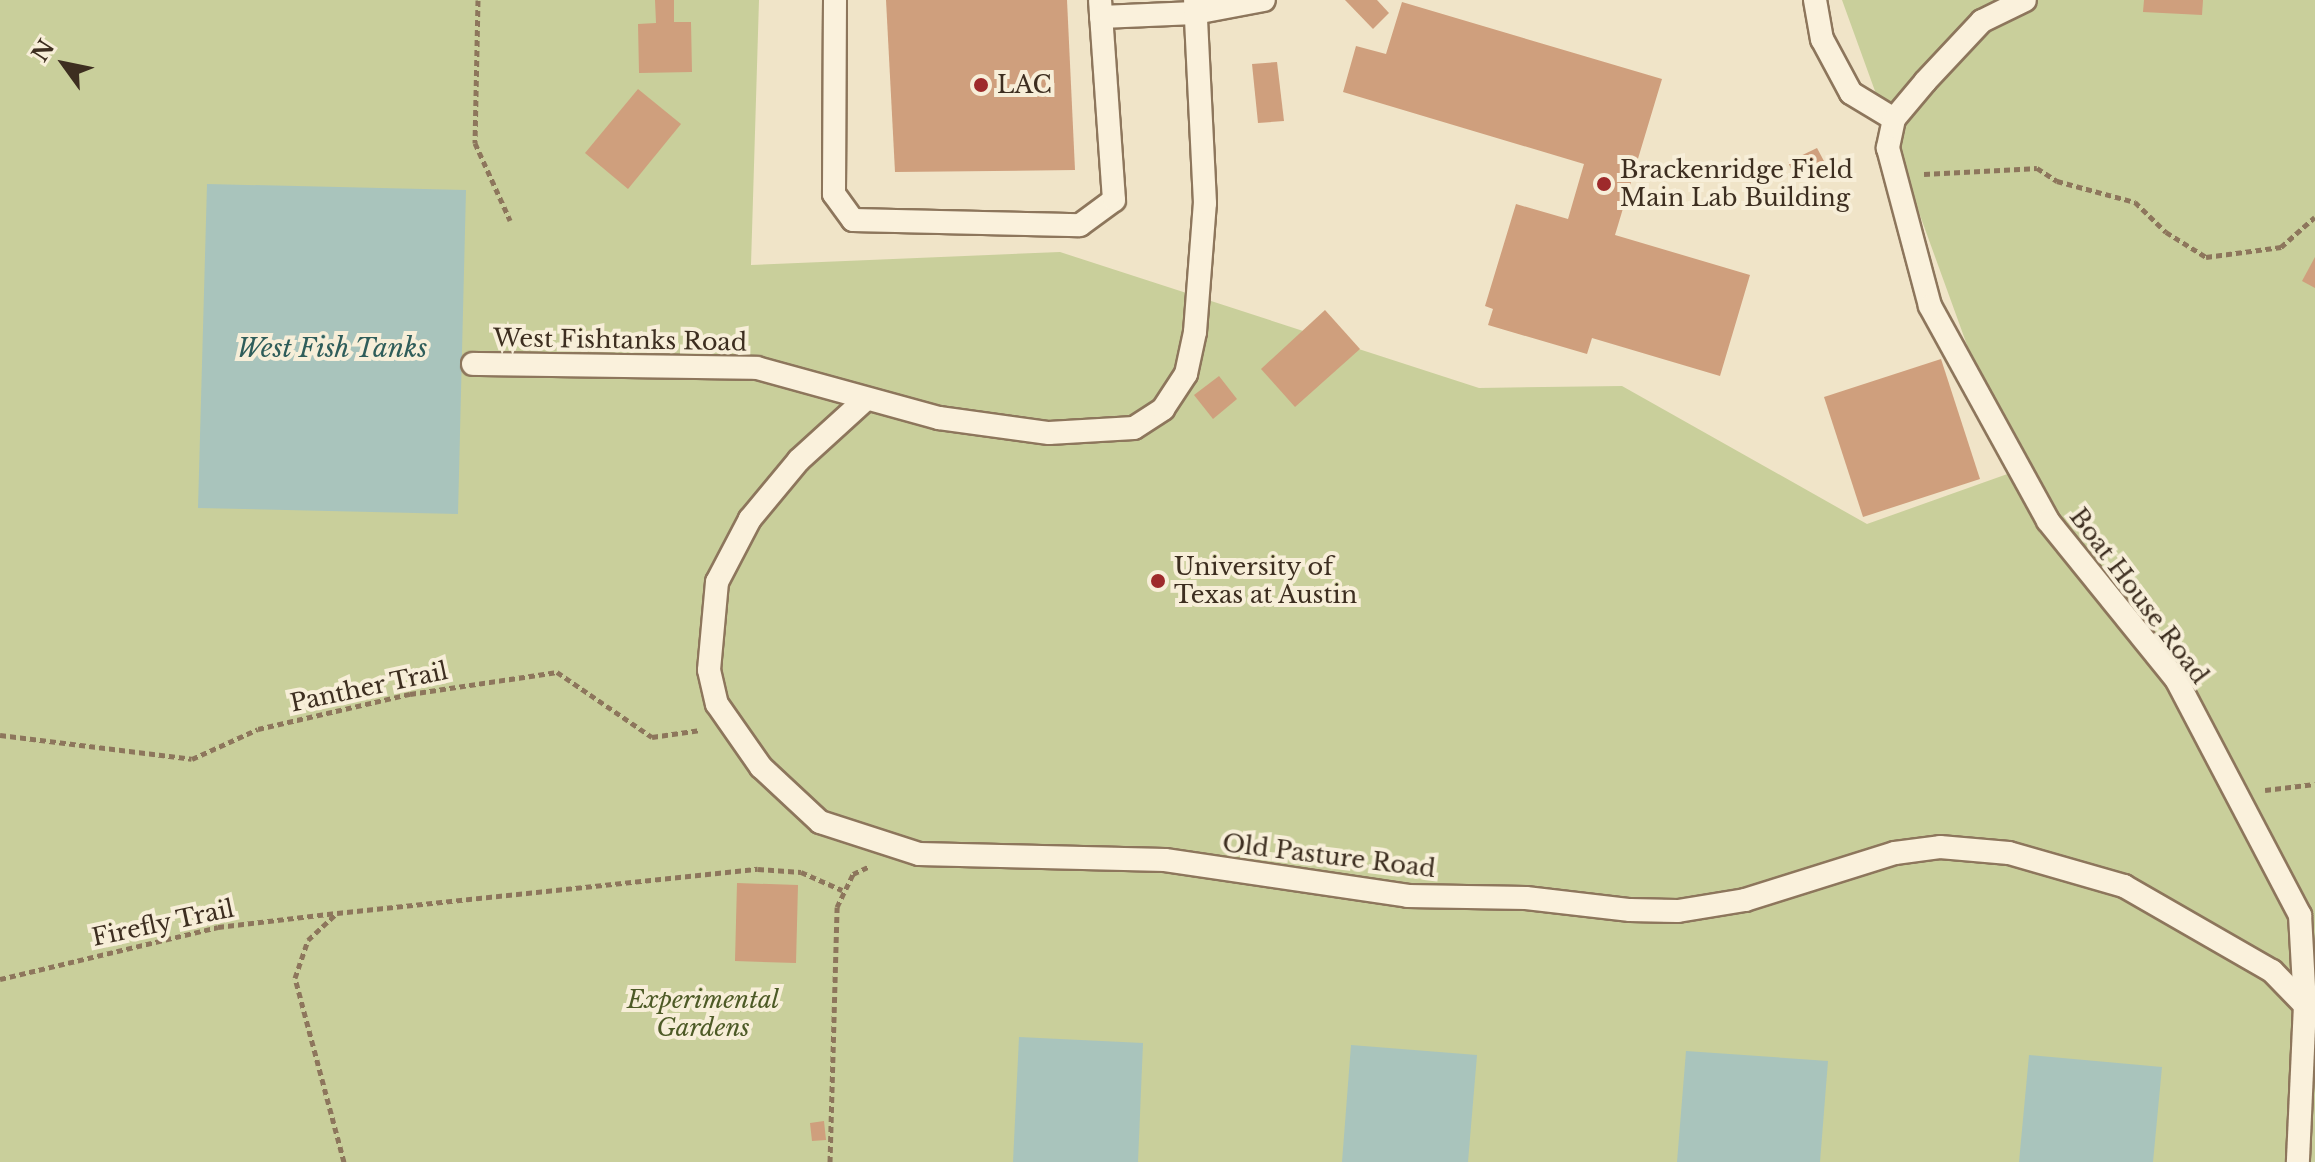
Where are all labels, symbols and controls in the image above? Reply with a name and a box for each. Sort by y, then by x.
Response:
north arrow [24,24,104,104]
text: N [26,35,60,67]
place label: LAC [997,71,1052,99]
marker: LAC [972,76,990,94]
place label: Brackenridge Field Main Lab Building [1620,156,1853,212]
marker: Brackenridge Field Main Lab Building [1595,175,1613,193]
street label: West Fishtanks Road [493,323,747,357]
water label: West Fish Tanks [236,333,428,365]
street label: Boat House Road [2064,503,2214,689]
place label: University of Texas at Austin [1174,553,1358,609]
marker: University of Texas at Austin [1149,572,1167,590]
street label: Panther Trail [287,656,451,718]
street label: Old Pasture Road [1221,829,1437,883]
street label: Firefly Trail [89,894,237,952]
park label: Experimental Gardens [627,986,779,1042]

